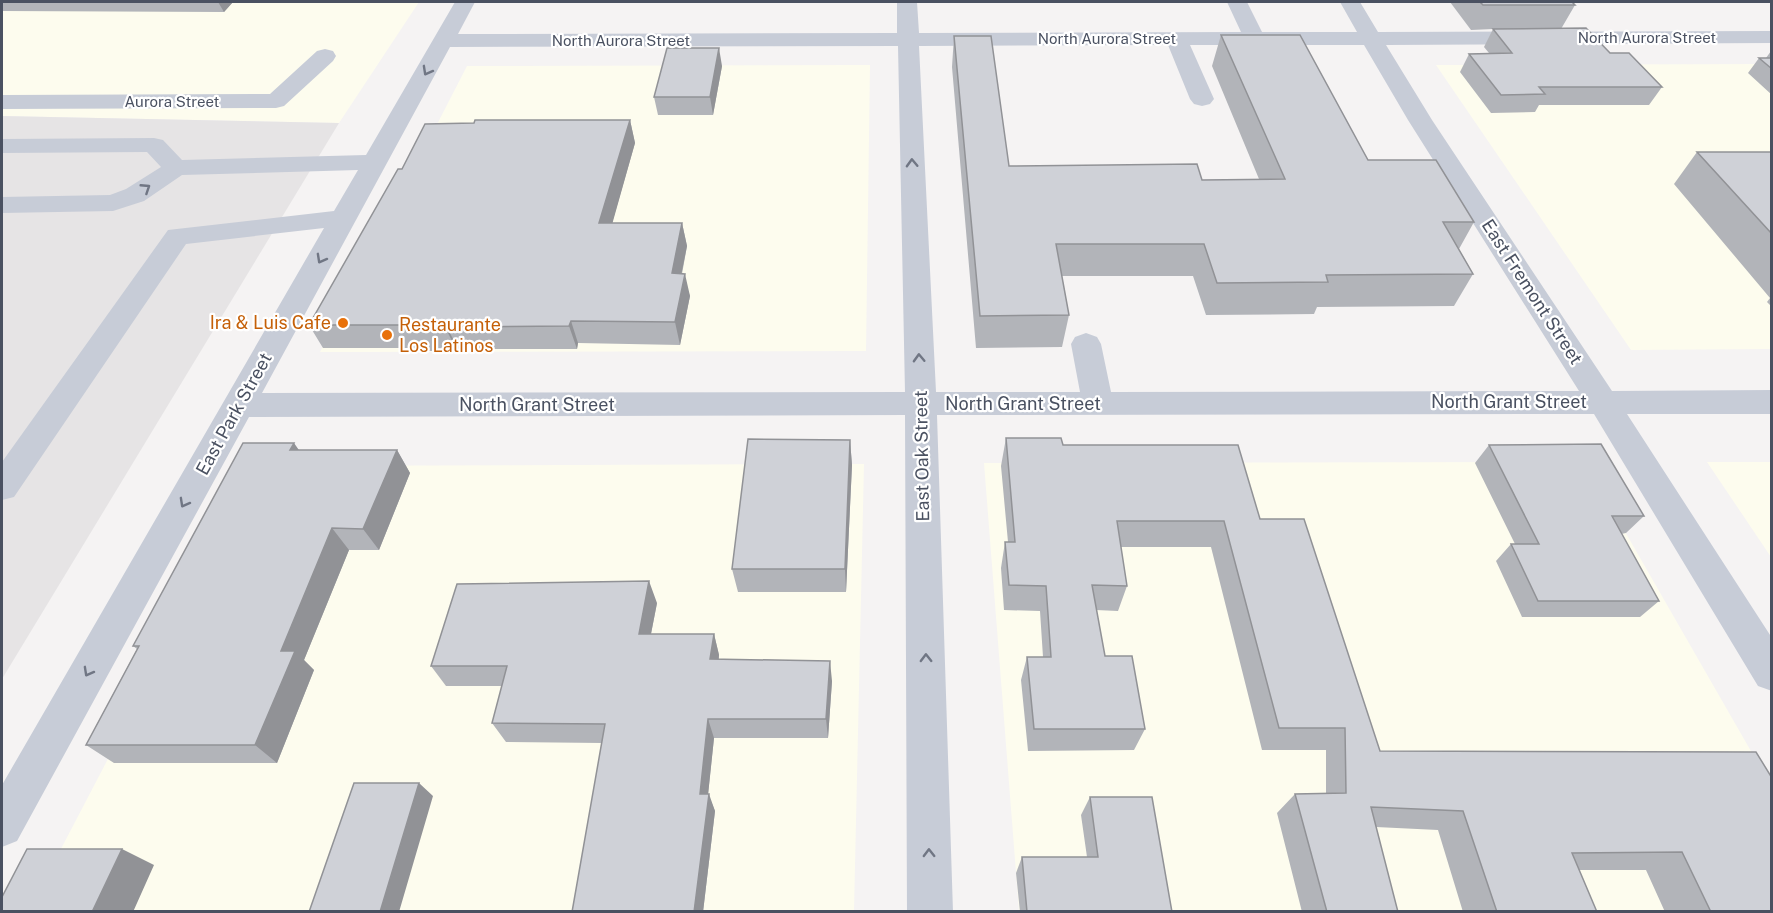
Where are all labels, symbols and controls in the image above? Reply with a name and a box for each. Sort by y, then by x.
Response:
street label: North Aurora Street [1578,29,1716,46]
street label: North Aurora Street [1038,30,1176,47]
street label: North Aurora Street [552,32,690,49]
one-way arrow [422,65,434,75]
street label: Aurora Street [125,93,220,110]
one-way arrow [905,159,918,168]
one-way arrow [139,185,150,196]
street label: East Fremont Street [1478,215,1587,368]
one-way arrow [317,253,328,264]
place label: Ira & Luis Cafe [210,312,331,333]
place label: Restaurante Los Latinos [399,314,501,356]
marker: Ira & Luis Cafe [336,316,350,330]
marker: Restaurante Los Latinos [380,328,394,342]
street label: East Park Street [191,349,276,479]
one-way arrow [913,354,926,363]
street label: East Oak Street [910,390,933,522]
street label: North Grant Street [1431,391,1587,412]
street label: North Grant Street [945,393,1101,414]
street label: North Grant Street [459,394,615,415]
one-way arrow [180,496,191,507]
one-way arrow [919,654,932,663]
one-way arrow [84,666,95,676]
one-way arrow [923,849,935,858]

